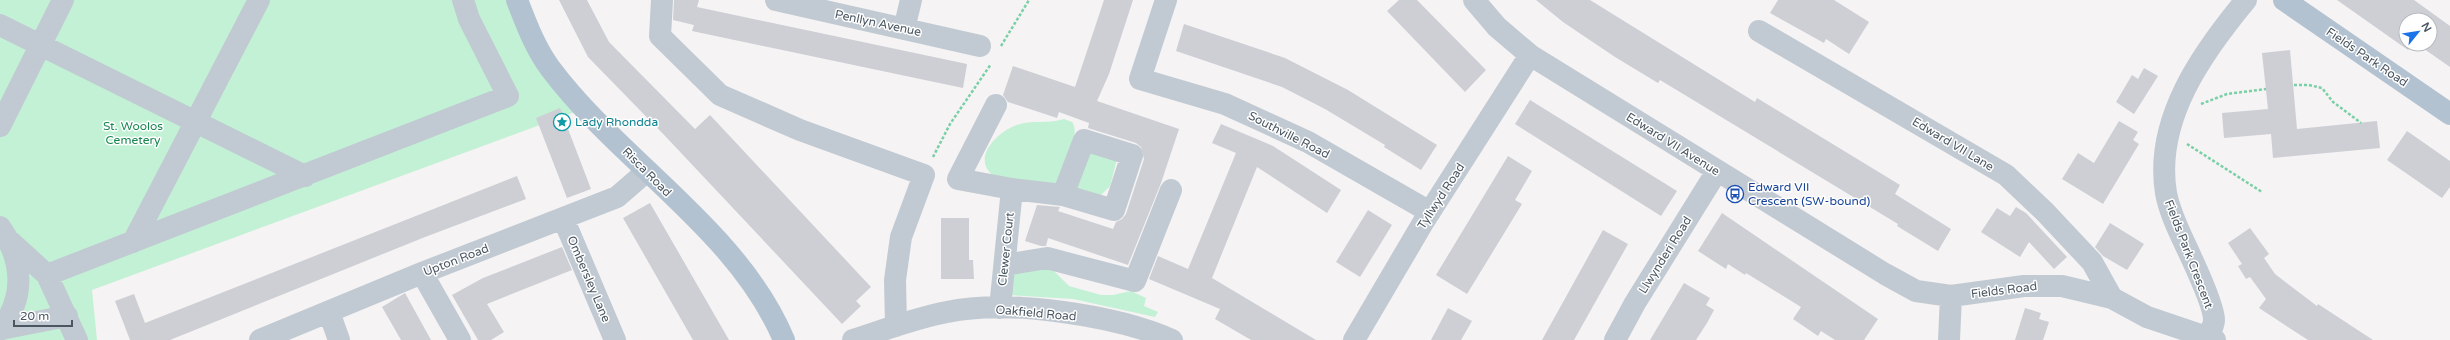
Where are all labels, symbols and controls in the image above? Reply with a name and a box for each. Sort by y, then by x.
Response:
street label: Penllyn Avenue [834,7,923,39]
north arrow [2398,12,2438,52]
text: N [2418,20,2434,34]
street label: Fields Park Road [2324,25,2410,89]
street label: Southville Road [1246,109,1332,161]
street label: Edward VII Avenue [1624,110,1722,179]
place icon: Lady Rhondda [552,112,572,132]
street label: Edward VII Lane [1910,114,1996,174]
place label: Lady Rhondda [575,115,658,129]
park label: St. Woolos Cemetery [103,119,163,147]
street label: Risca Road [620,145,674,199]
street label: Tyllwyd Road [1415,160,1467,232]
place label: Edward VII Crescent (SW-bound) [1748,180,1870,208]
bus stop icon: Edward VII Crescent (SW-bound) [1725,184,1745,204]
street label: Fields Park Crescent [2162,198,2216,311]
street label: Clewer Court [995,211,1017,286]
street label: Llwynderi Road [1636,214,1694,296]
street label: Ombersley Lane [565,234,614,324]
street label: Upton Road [421,241,491,279]
street label: Fields Road [1970,279,2038,301]
scale bar [14,302,72,328]
street label: Oakfield Road [995,302,1077,324]
text: 20 m [20,309,49,323]

